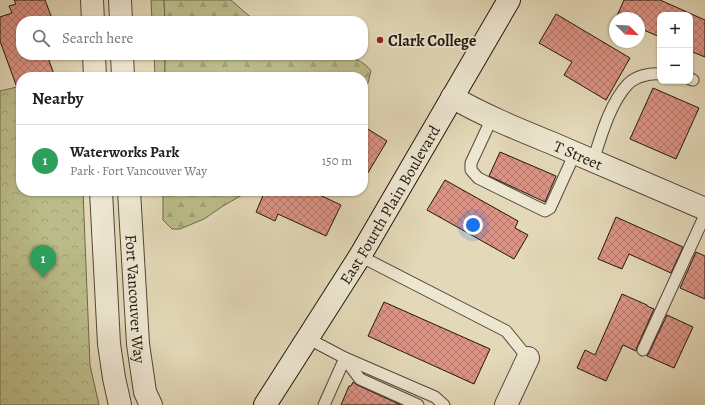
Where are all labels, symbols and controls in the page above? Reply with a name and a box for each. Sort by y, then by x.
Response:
north arrow [609,12,645,48]
map controls [657,12,693,84]
button: + [657,12,693,48]
search box [16,16,368,60]
icon: search [30,27,52,49]
text: Search here [62,28,133,48]
place label: Clark College [388,30,476,52]
marker: Clark College [375,35,385,45]
button: − [657,48,693,84]
text: Nearby [32,87,83,110]
street label: East Fourth Plain Boulevard [335,121,446,289]
street label: T Street [550,135,606,176]
text: Waterworks Park [70,142,179,162]
text: 1 [43,152,47,169]
text: 150 m [322,152,352,169]
text: Park · Fort Vancouver Way [70,162,207,179]
your location [463,215,483,235]
street label: Fort Vancouver Way [120,234,151,366]
pin: 1 [30,245,56,278]

